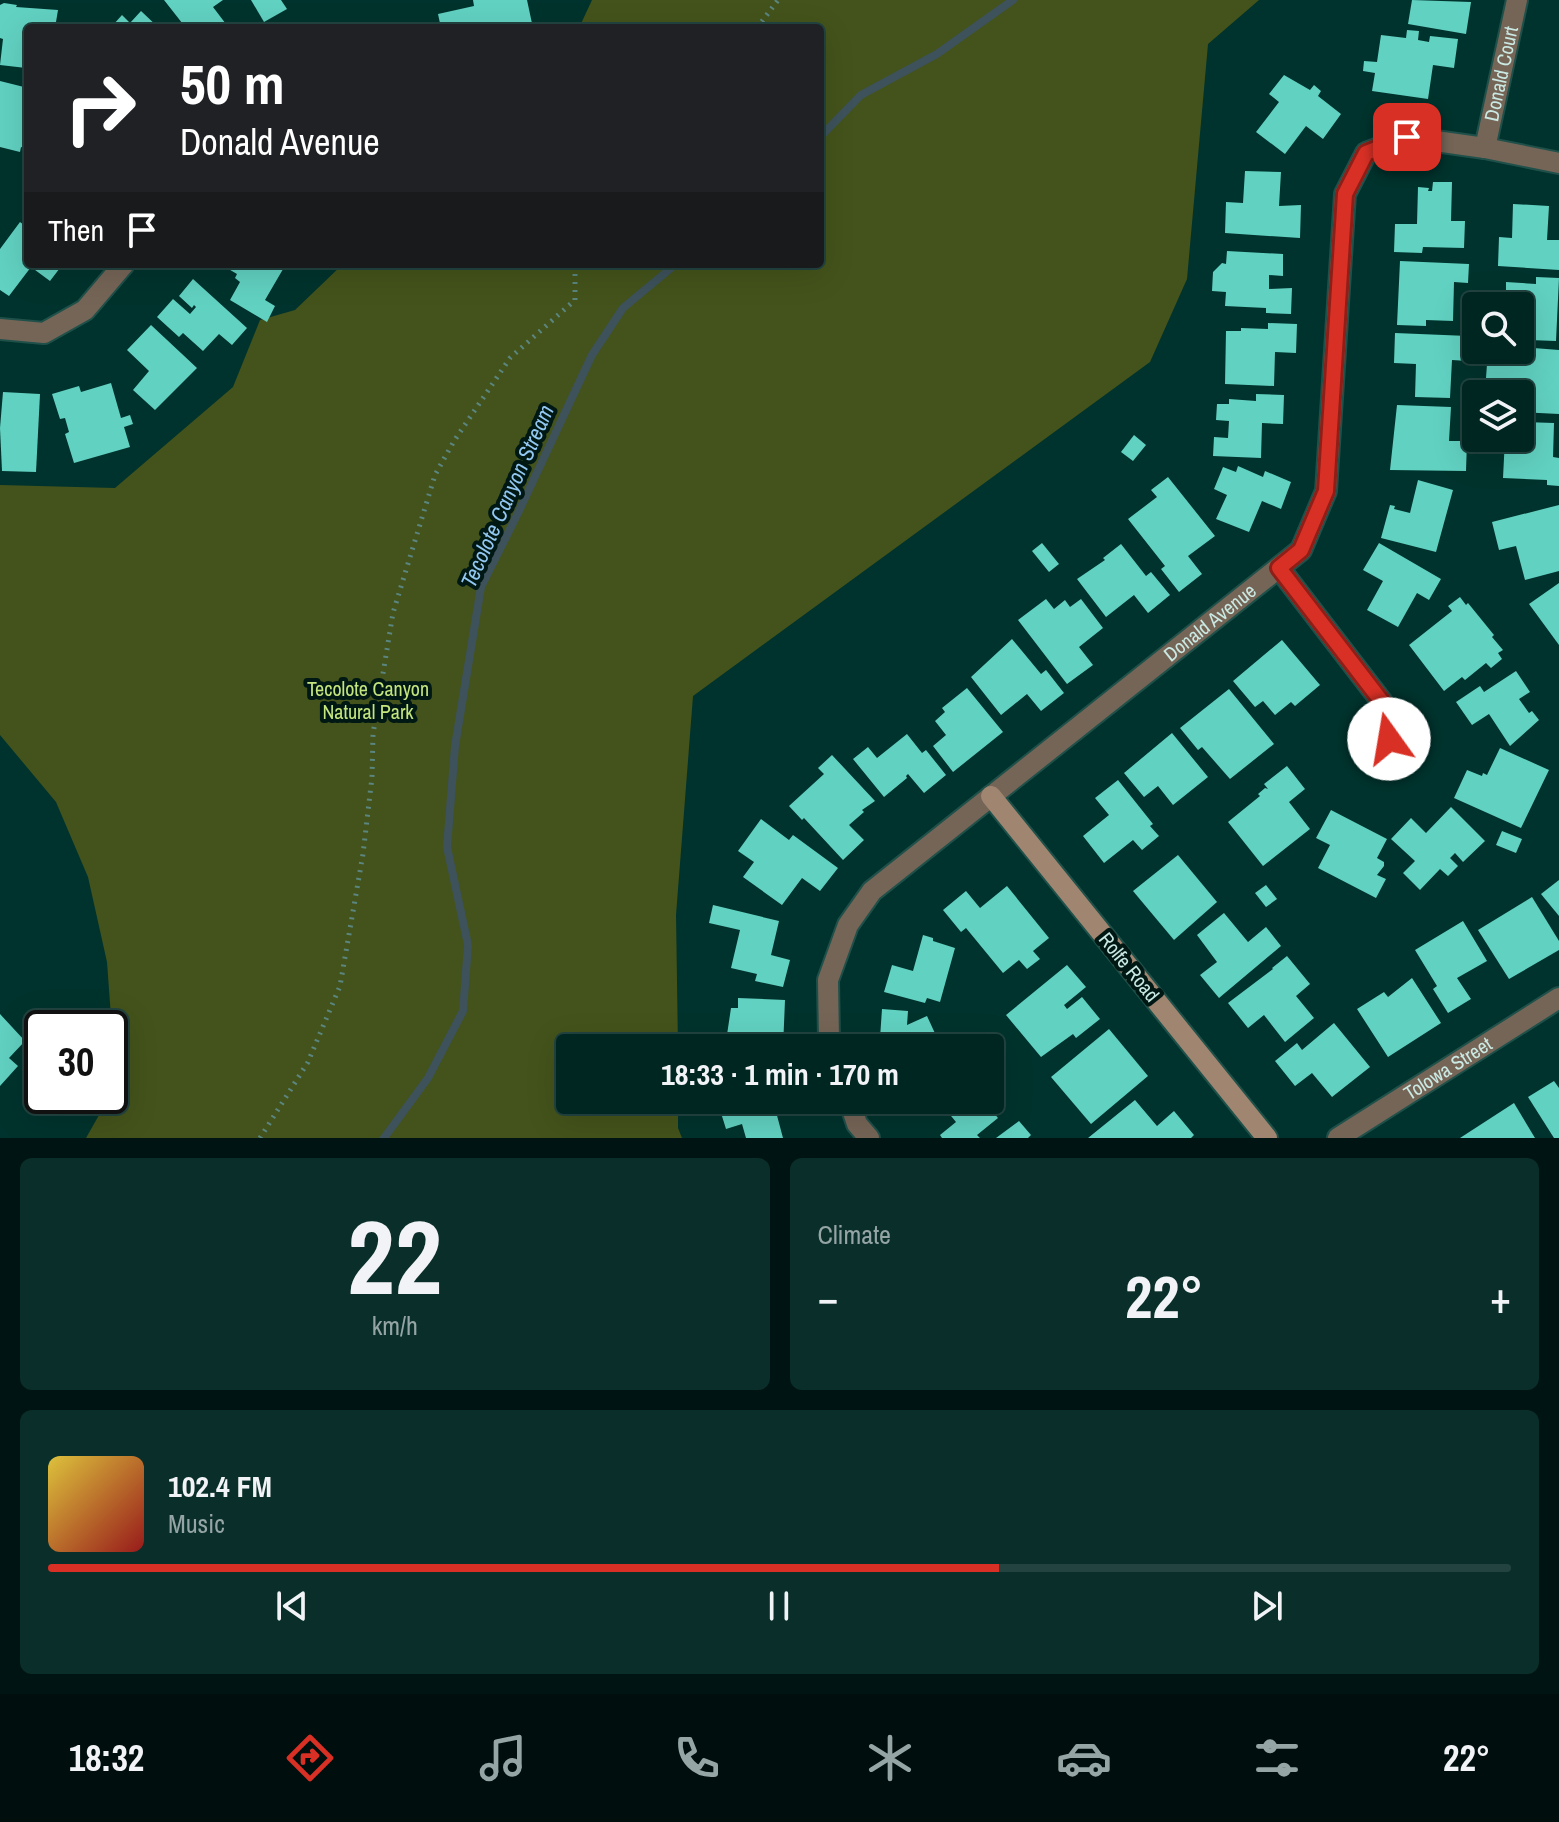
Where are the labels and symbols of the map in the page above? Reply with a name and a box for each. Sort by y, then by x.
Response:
street label: Donald Court [1477,23,1524,124]
pin [1373,103,1441,171]
water label: Tecolote Canyon Stream [453,400,561,592]
street label: Donald Avenue [1158,577,1261,667]
park label: Tecolote Canyon Natural Park [307,675,429,725]
position arrow [1347,697,1431,781]
street label: Rolfe Road [1093,926,1166,1007]
speed limit sign: 30 [24,1010,128,1114]
street label: Tolowa Street [1398,1030,1497,1106]

